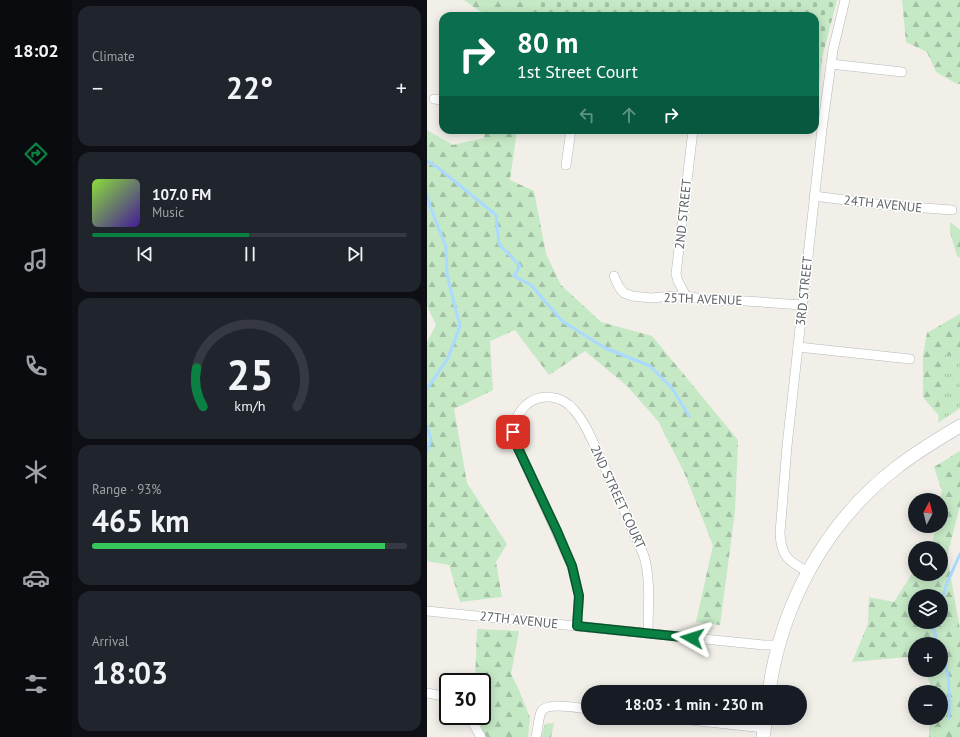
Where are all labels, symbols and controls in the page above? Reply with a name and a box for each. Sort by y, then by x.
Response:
text: 80 m [517,24,578,61]
icon: right [451,28,503,80]
text: 18:02 [13,39,59,62]
text: Climate [92,48,135,65]
text: 1st Street Court [517,60,638,83]
text: 22° [226,68,273,107]
text: − [92,74,103,102]
text: + [396,74,407,102]
icon: left [576,104,598,126]
icon: ahead [618,104,640,126]
icon: right [660,104,682,126]
icon: directions [22,140,50,168]
street label: 2ND STREET [671,178,695,250]
text: 107.0 FM [152,185,211,204]
street label: 24TH AVENUE [843,191,923,217]
text: Music [152,204,184,221]
icon: previous [134,243,156,265]
icon: pause [239,243,261,265]
icon: next [344,243,366,265]
icon: music [22,246,50,274]
street label: 3RD STREET [792,255,816,327]
street label: 25TH AVENUE [663,289,743,309]
text: 25 [226,347,273,400]
icon: phone [22,352,50,380]
text: km/h [234,395,265,414]
pin [496,415,530,449]
icon: arrive [502,421,524,443]
street label: 2ND STREET COURT [587,442,649,552]
icon: climate [22,458,50,486]
text: Range · 93% [92,481,161,498]
north arrow [908,493,948,533]
map controls [908,493,948,725]
text: 465 km [92,501,190,540]
button: search [908,541,948,581]
icon: car [22,564,50,592]
button: layers [908,589,948,629]
street label: 27TH AVENUE [479,607,559,633]
position arrow [671,617,713,659]
text: Arrival [92,633,128,650]
button: + [908,637,948,677]
text: 18:03 [92,653,168,692]
icon: filters [22,670,50,698]
speed limit sign: 30 [439,673,491,725]
button: − [908,685,948,725]
text: 18:03 · 1 min · 230 m [625,695,763,714]

